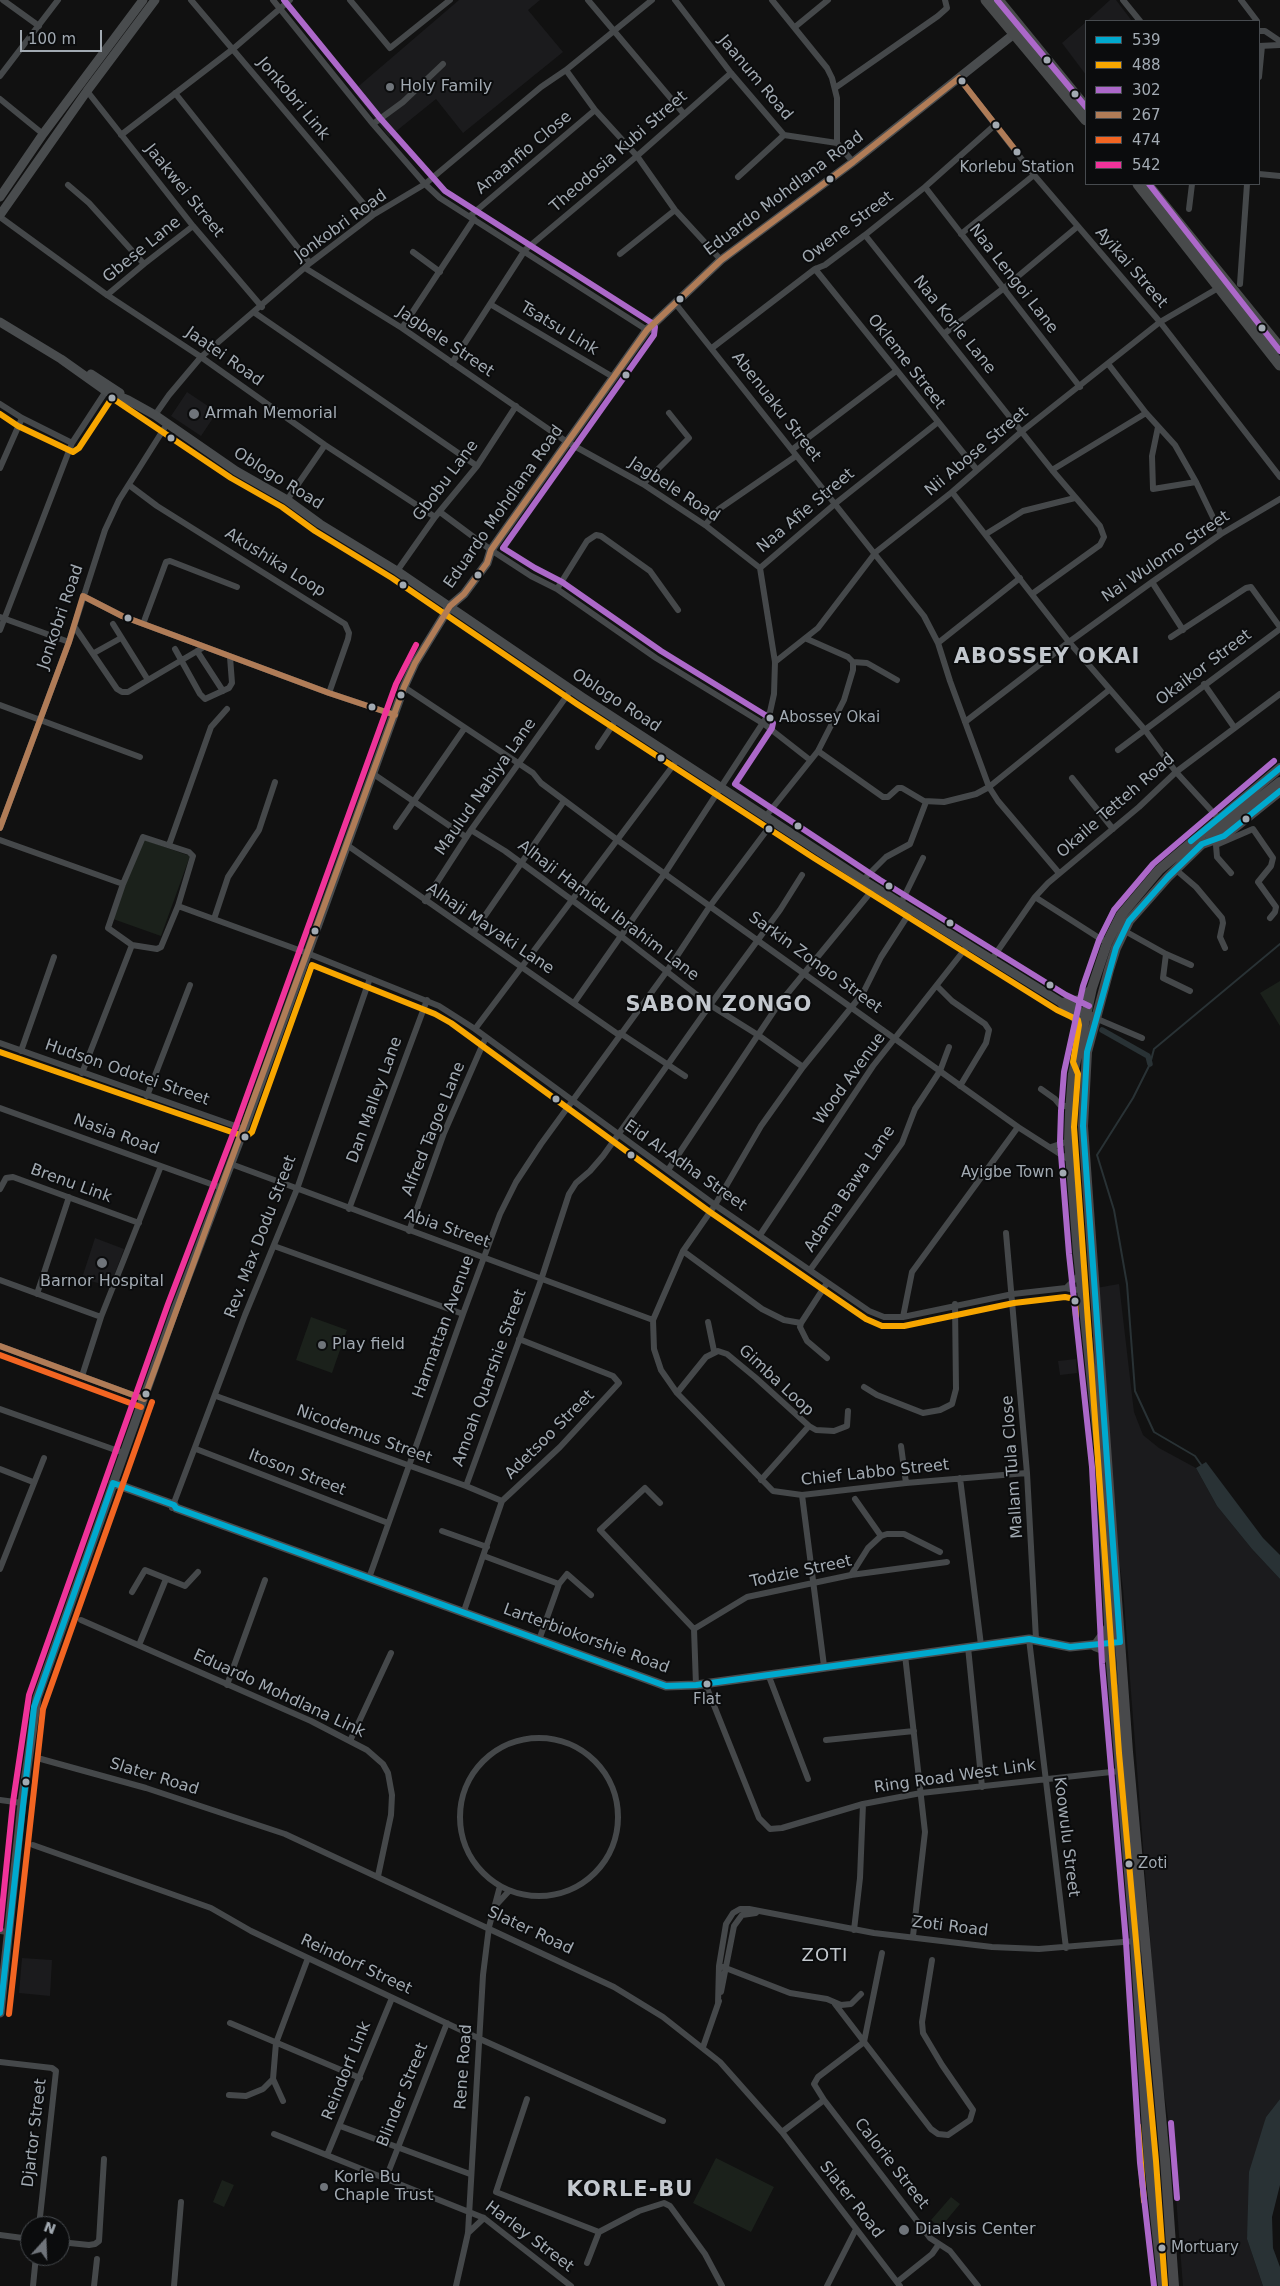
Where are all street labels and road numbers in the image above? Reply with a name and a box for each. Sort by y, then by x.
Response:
street label: Jaanum Road [714,31,796,125]
street label: Jonkobri Link [253,54,333,144]
street label: Theodosia Kubi Street [547,87,691,217]
street label: Anaanfio Close [472,107,576,199]
street label: Eduardo Mohdlana Road [700,128,868,260]
street label: Jaakwei Street [140,140,228,242]
street label: Jonkobri Road [291,186,391,266]
street label: Owene Street [799,187,897,269]
street label: Gbese Lane [99,213,185,287]
street label: Naa Lengoi Lane [964,221,1062,337]
street label: Ayikai Street [1091,224,1171,312]
street label: Naa Korle Lane [909,272,999,378]
street label: Tsatsu Link [516,298,602,360]
street label: Jagbele Street [393,303,497,381]
street label: Okleme Street [863,311,949,413]
street label: Jaatei Road [182,323,266,391]
street label: Abenuaku Street [727,348,825,466]
street label: Nii Abose Street [922,403,1032,501]
street label: Eduardo Mohdlana Road [440,422,568,592]
street label: Gbobu Lane [409,437,483,525]
street label: Oblogo Road [230,444,326,514]
street label: Jagbele Road [625,454,723,526]
street label: Naa Afie Street [753,465,859,557]
street label: Nai Wulomo Street [1098,507,1234,607]
street label: Akushika Loop [221,524,329,602]
street label: Jonkobri Road [34,562,88,672]
street label: Okaikor Street [1152,626,1256,710]
street label: Oblogo Road [568,665,664,737]
street label: Maulud Nabiya Lane [431,715,541,859]
street label: Okaile Tetteh Road [1053,750,1179,862]
street label: Alhaji Hamidu Ibrahim Lane [514,837,702,985]
street label: Alhaji Mayaki Lane [423,879,557,979]
street label: Sarkin Zongo Street [745,908,885,1018]
street label: Wood Avenue [810,1029,890,1129]
street label: Dan Malley Lane [343,1034,407,1166]
street label: Hudson Odotei Street [42,1036,212,1110]
street label: Alfred Tagoe Lane [398,1059,470,1199]
street label: Nasia Road [71,1111,161,1159]
street label: Eid Al-Adha Street [620,1117,750,1215]
street label: Adama Bawa Lane [801,1122,899,1256]
street label: Rev. Max Dodu Street [221,1153,301,1321]
street label: Brenu Link [28,1160,114,1208]
street label: Abia Street [402,1205,492,1253]
street label: Harmattan Avenue [409,1253,479,1401]
street label: Amoah Quarshie Street [449,1287,531,1469]
street label: Gimba Loop [734,1341,818,1421]
street label: Adetsoo Street [501,1386,599,1484]
street label: Mallam Tula Close [998,1395,1028,1539]
street label: Nicodemus Street [294,1402,434,1468]
street label: Itoson Street [246,1446,348,1500]
street label: Chief Labbo Street [800,1456,950,1490]
street label: Todzie Street [748,1552,854,1592]
street label: Larterbiokorshie Road [500,1600,672,1678]
street label: Eduardo Mohdlana Link [190,1646,368,1742]
street label: Slater Road [107,1754,201,1800]
street label: Ring Road West Link [873,1756,1037,1798]
street label: Koowulu Street [1049,1776,1083,1898]
street label: Slater Road [484,1903,576,1959]
street label: Zoti Road [911,1913,989,1941]
street label: Reindorf Street [297,1931,415,1999]
street label: Reindorf Link [318,2019,376,2123]
street label: Rene Road [451,2024,477,2110]
street label: Blinder Street [373,2040,433,2150]
street label: Djartor Street [19,2077,51,2189]
street label: Calorie Street [850,2115,932,2213]
street label: Slater Road [815,2158,887,2242]
street label: Harley Street [481,2197,577,2277]

